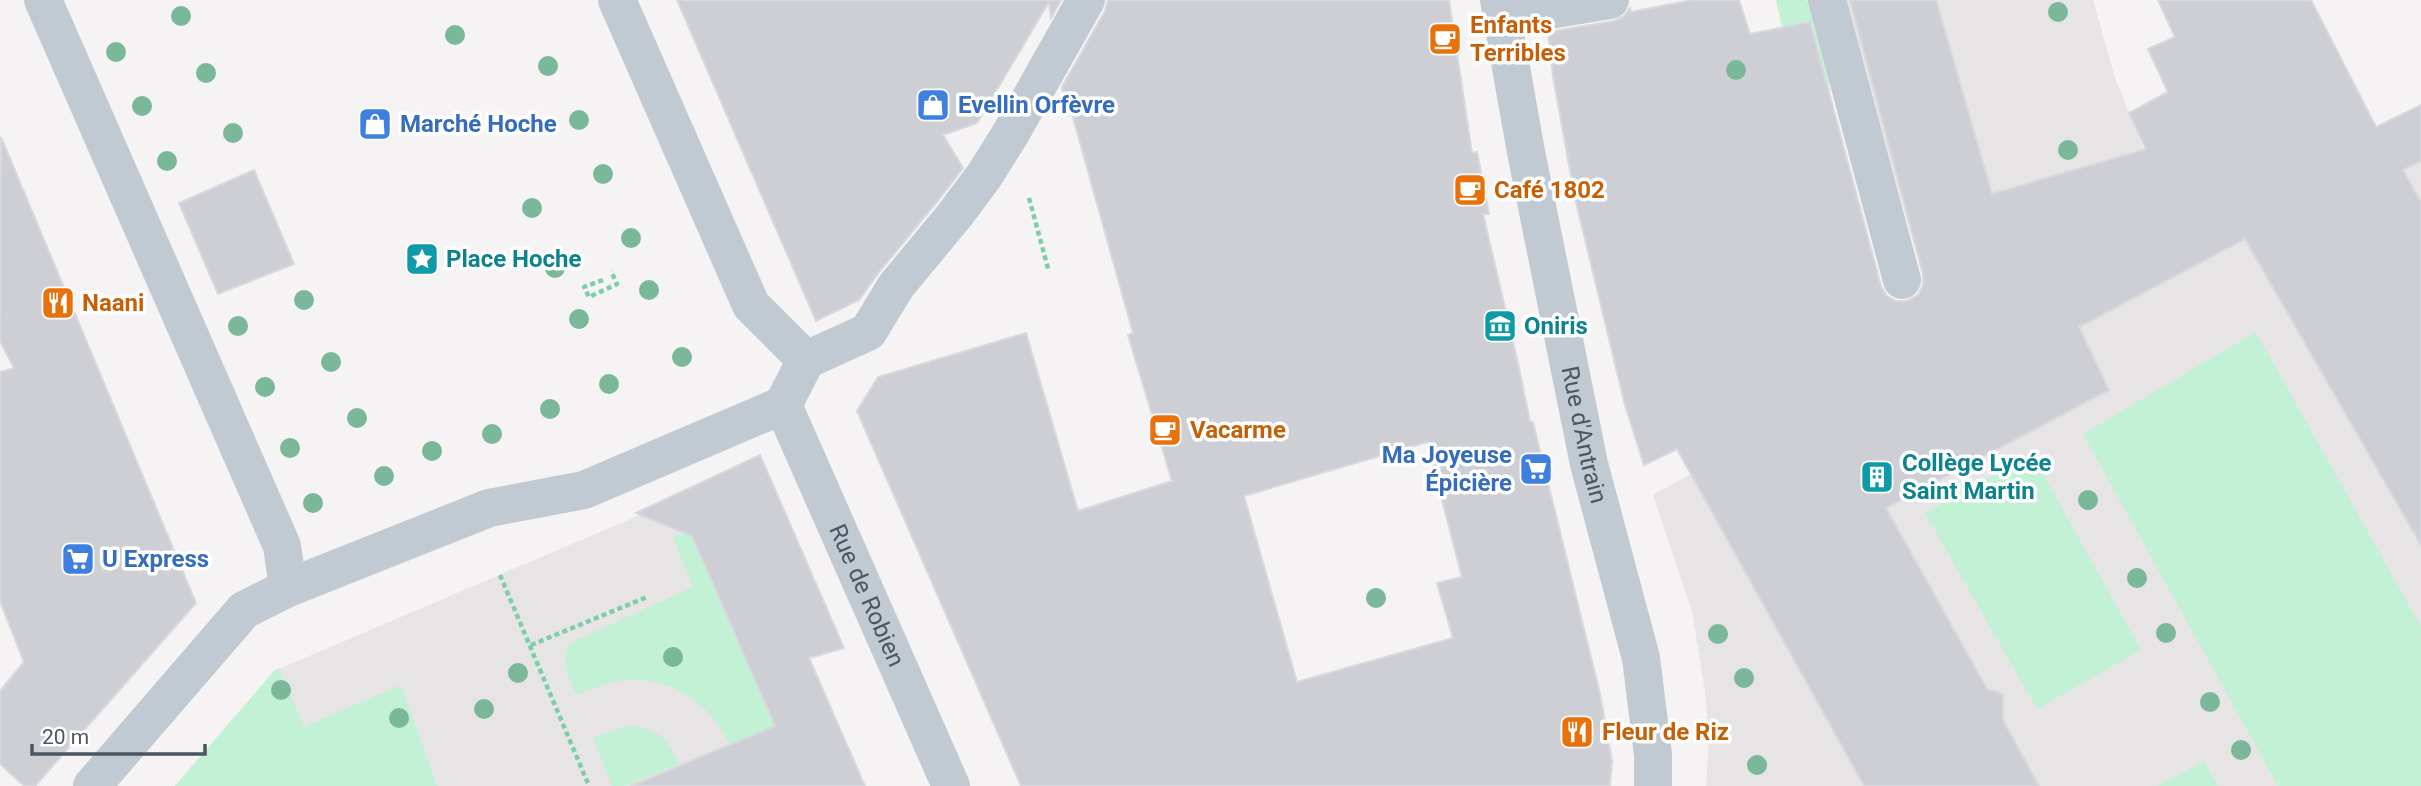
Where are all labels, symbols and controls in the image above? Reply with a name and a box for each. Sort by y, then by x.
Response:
place label: Enfants Terribles [1470,11,1566,67]
cafe icon: Enfants Terribles [1426,20,1464,58]
shop icon: Evellin Orfèvre [914,86,952,124]
place label: Evellin Orfèvre [958,91,1115,119]
shop icon: Marché Hoche [356,105,394,143]
place label: Marché Hoche [400,110,557,138]
cafe icon: Café 1802 [1451,171,1489,209]
place label: Café 1802 [1494,176,1605,204]
place icon: Place Hoche [403,240,441,278]
place label: Place Hoche [446,245,582,273]
restaurant icon: Naani [39,284,77,322]
place label: Naani [82,289,144,317]
museum icon: Oniris [1481,307,1519,345]
place label: Oniris [1524,312,1588,340]
street label: Rue d'Antrain [1556,364,1613,506]
cafe icon: Vacarme [1146,411,1184,449]
place label: Vacarme [1190,416,1286,444]
place label: Ma Joyeuse Épicière [1382,441,1512,497]
place label: Collège Lycée Saint Martin [1902,449,2051,505]
supermarket icon: Ma Joyeuse Épicière [1517,450,1555,488]
building icon: Collège Lycée Saint Martin [1858,458,1896,496]
street label: Rue de Robien [823,520,911,671]
supermarket icon: U Express [59,540,97,578]
place label: U Express [102,545,209,573]
scale bar [32,712,205,756]
restaurant icon: Fleur de Riz [1558,713,1596,751]
place label: Fleur de Riz [1602,718,1729,746]
text: 20 m [42,725,89,749]

